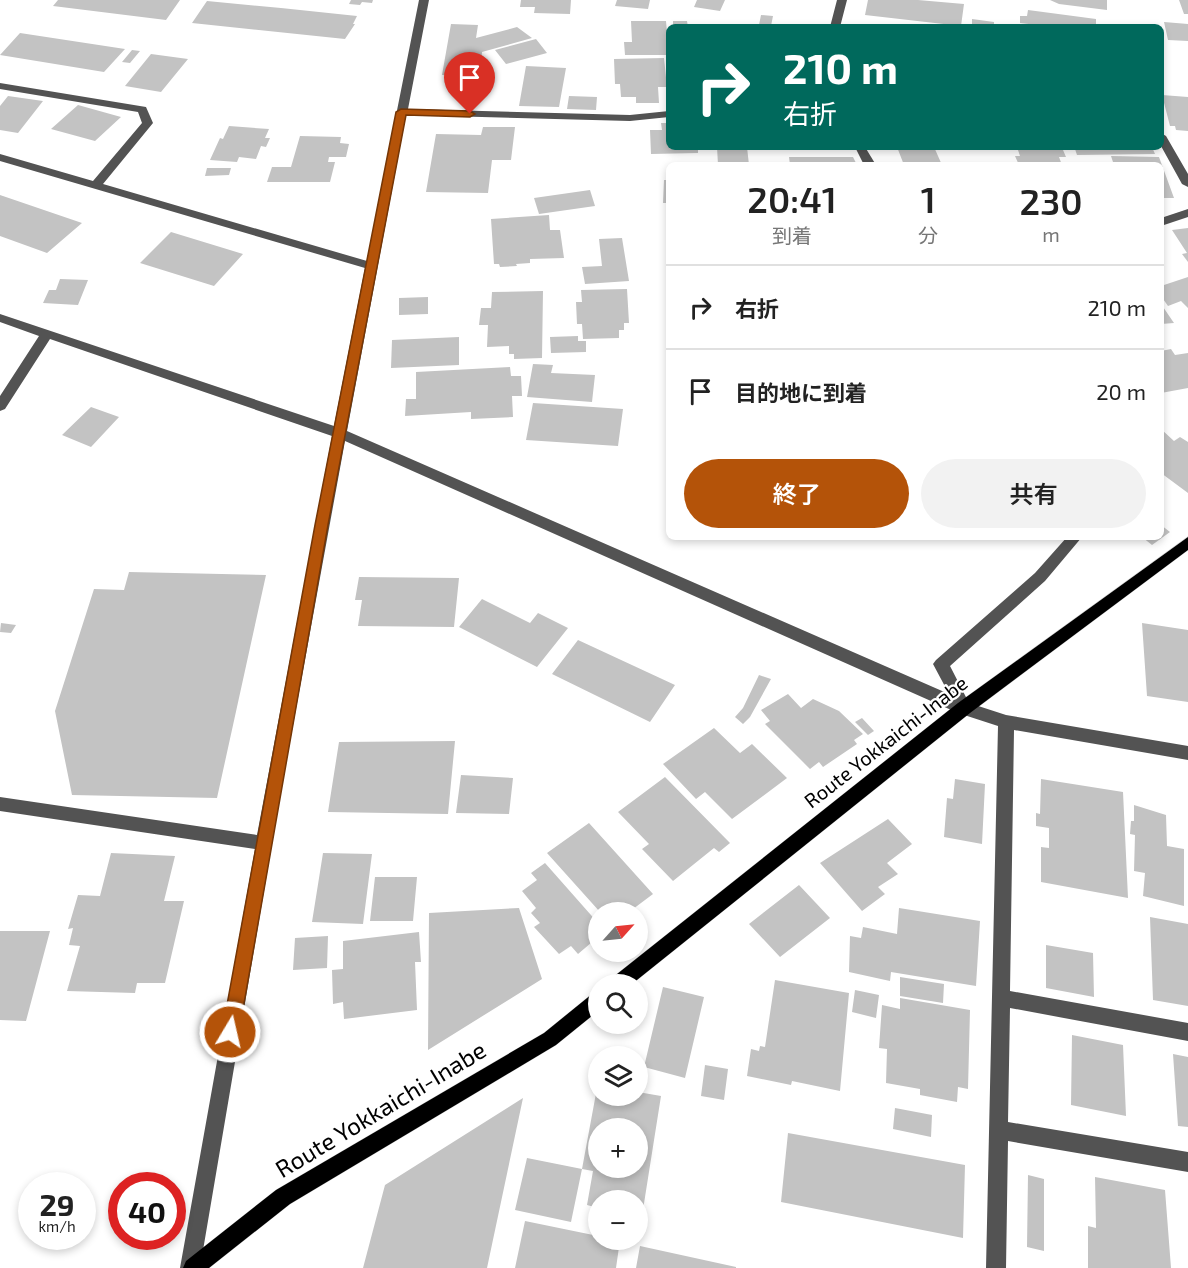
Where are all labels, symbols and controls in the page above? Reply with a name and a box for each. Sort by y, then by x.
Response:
text: 210 m [783,42,898,92]
icon: right [684,48,762,126]
pin [444,52,495,114]
icon: arrive [453,61,486,94]
text: 右折 [783,97,837,129]
text: 20:41 [747,177,837,220]
text: 1 [921,177,936,220]
text: 230 [1019,179,1083,222]
text: m [1042,222,1060,246]
text: 到着 [772,223,812,247]
text: 分 [918,223,938,247]
icon: right [684,291,717,324]
text: 210 m [1087,294,1146,320]
text: 右折 [735,295,779,321]
icon: arrive [684,375,717,408]
text: 20 m [1096,378,1146,404]
text: 目的地に到着 [735,379,867,405]
button: 終了 [684,459,909,528]
button: 共有 [921,459,1146,528]
street label: Route Yokkaichi-Inabe [799,670,972,812]
north arrow [588,902,648,962]
map controls [588,902,648,1250]
button: search [588,974,648,1034]
position arrow [198,1000,262,1064]
street label: Route Yokkaichi-Inabe [270,1034,491,1183]
button: layers [588,1046,648,1106]
button: + [588,1118,648,1178]
speed limit sign: 40 [108,1172,186,1250]
text: 29 [39,1186,75,1222]
button: − [588,1190,648,1250]
text: km/h [38,1217,76,1235]

